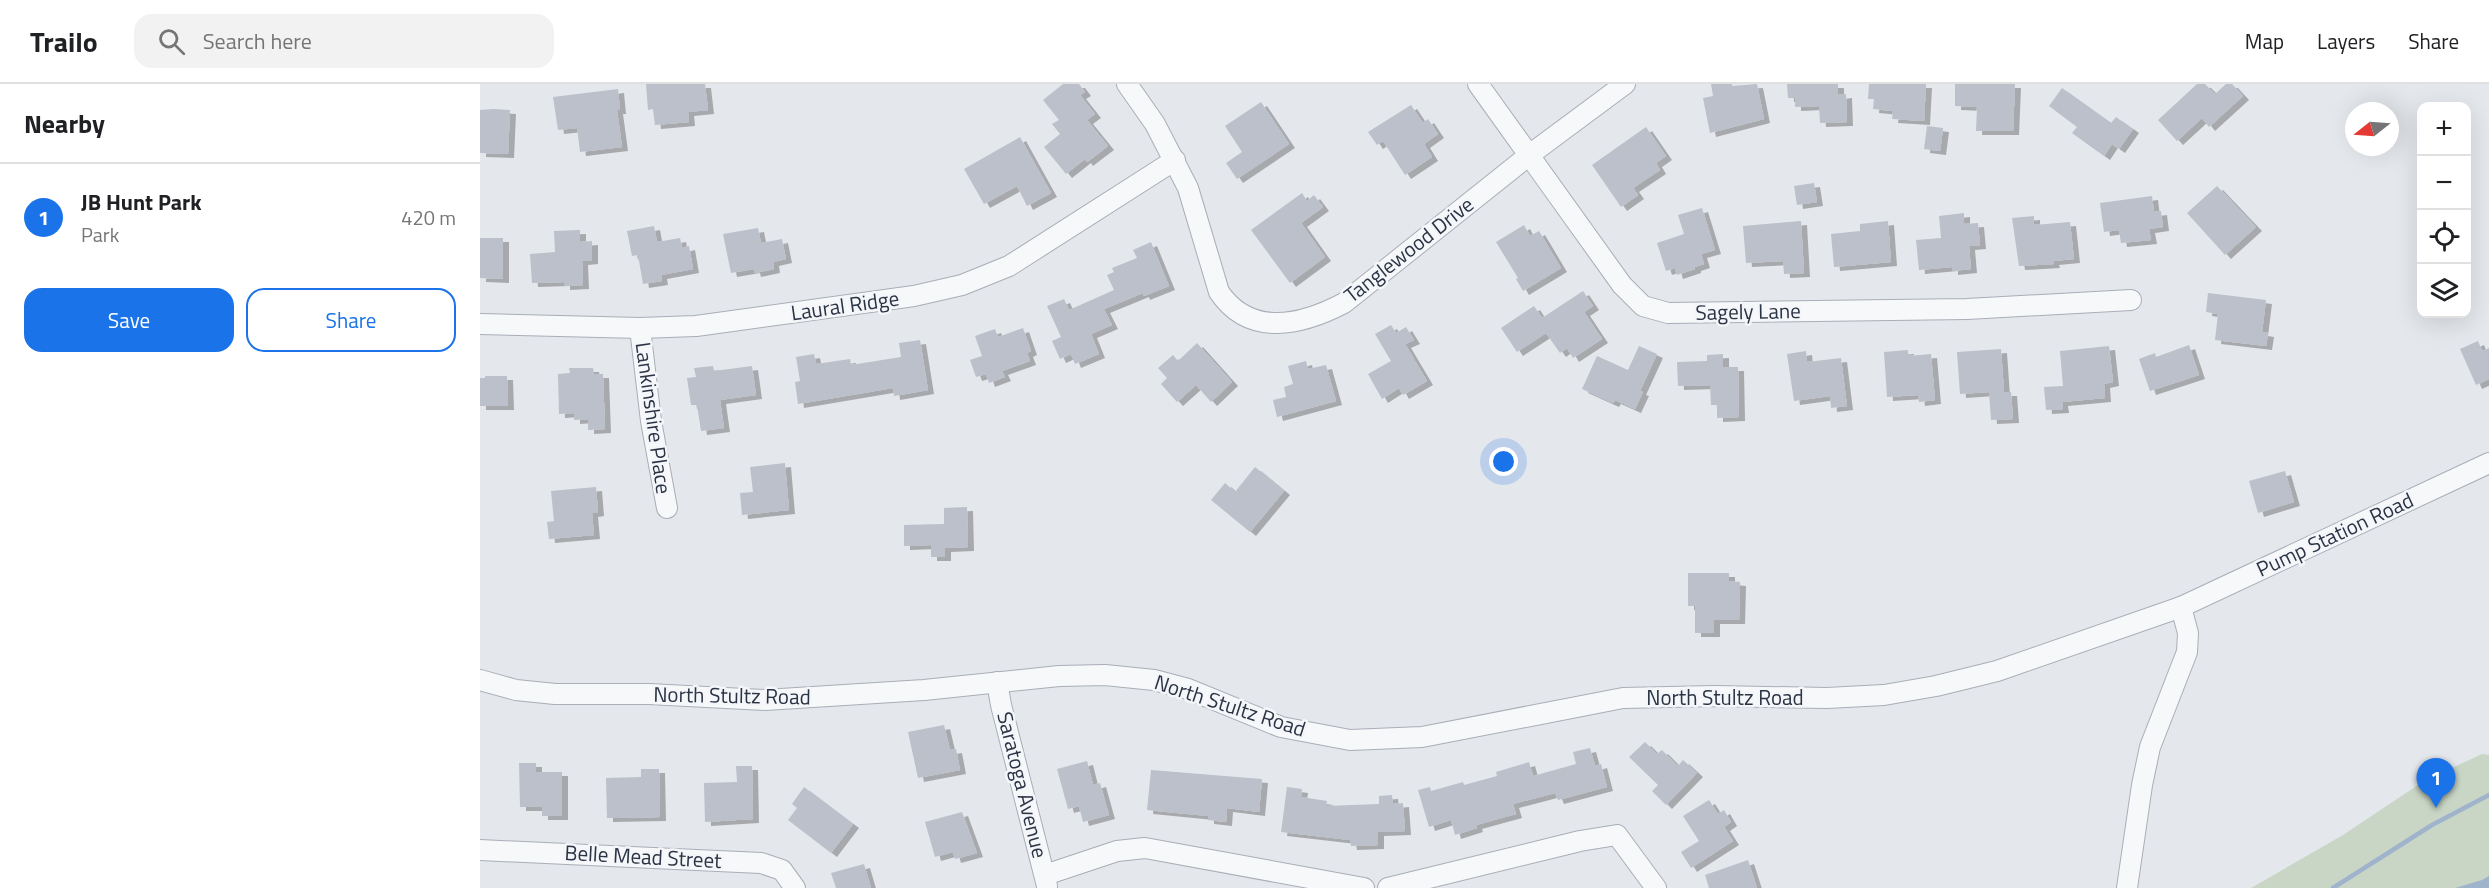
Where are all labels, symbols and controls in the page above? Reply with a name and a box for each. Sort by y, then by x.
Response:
search box [134,14,554,68]
text: Trailo [30,20,98,63]
text: Search here [203,24,312,58]
icon: search [155,25,188,58]
text: Map [2245,25,2284,57]
text: Layers [2317,25,2375,57]
text: Share [2408,25,2459,57]
north arrow [2345,102,2399,156]
map controls [2417,102,2471,318]
button: + [2417,102,2471,156]
text: Nearby [24,104,105,143]
button: − [2417,156,2471,210]
text: JB Hunt Park [81,185,202,219]
street label: Tanglewood Drive [1337,188,1480,310]
text: 1 [38,202,49,233]
text: 420 m [401,202,456,233]
button: locate [2417,210,2471,264]
text: Park [81,219,119,250]
button: layers [2417,264,2471,318]
street label: Laural Ridge [789,282,901,328]
button: Save [24,288,234,352]
button: Share [246,288,456,352]
street label: Sagely Lane [1695,294,1801,328]
street label: Lankinshire Place [627,340,680,496]
your location [1489,447,1518,476]
street label: Pump Station Road [2251,484,2419,585]
street label: North Stultz Road [1151,666,1310,745]
street label: North Stultz Road [653,678,811,712]
street label: North Stultz Road [1646,681,1804,713]
street label: Saratoga Avenue [989,708,1057,861]
pin: 1 [2416,758,2456,808]
street label: Belle Mead Street [564,836,723,876]

